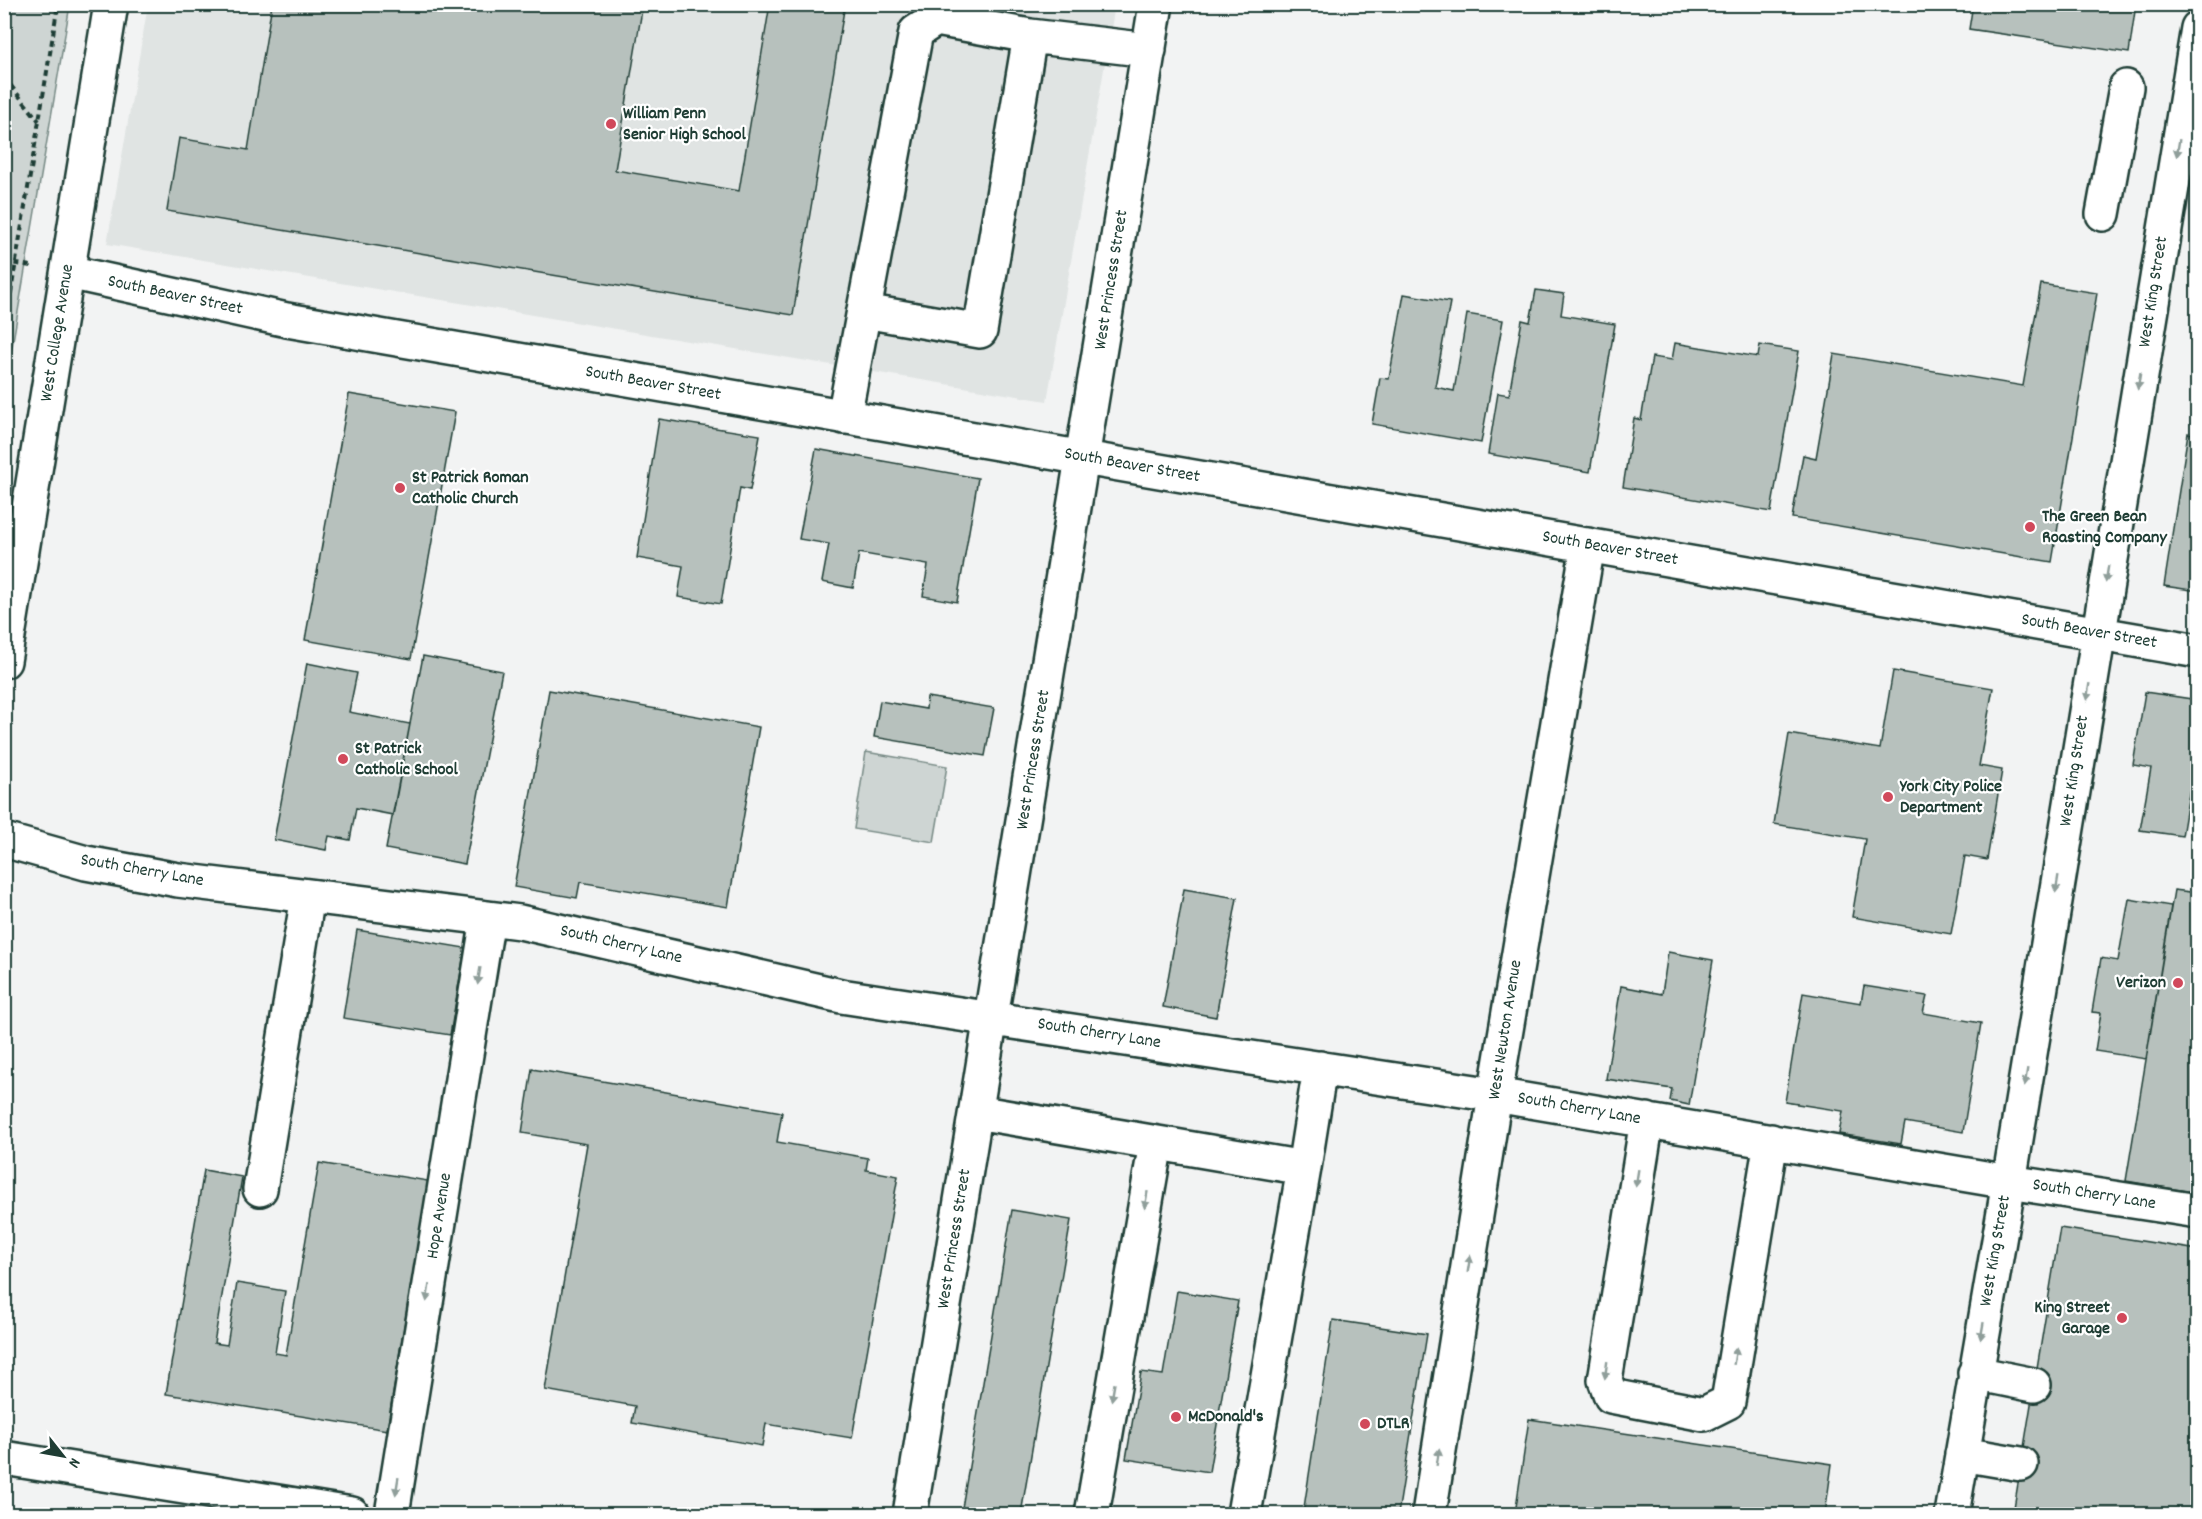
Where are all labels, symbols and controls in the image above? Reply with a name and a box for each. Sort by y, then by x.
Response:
place label: William Penn Senior High School [623,102,746,148]
marker: William Penn Senior High School [604,117,618,131]
one-way arrow [2173,138,2182,157]
street label: West Princess Street [1089,208,1135,352]
street label: West King Street [2133,234,2175,349]
street label: West College Avenue [35,262,81,404]
street label: South Beaver Street [105,269,245,323]
street label: South Beaver Street [583,360,723,408]
one-way arrow [2134,372,2143,391]
street label: South Beaver Street [1062,442,1202,490]
place label: St Patrick Roman Catholic Church [412,466,529,512]
marker: St Patrick Roman Catholic Church [393,481,407,495]
place label: The Green Bean Roasting Company [2042,505,2167,551]
marker: The Green Bean Roasting Company [2023,520,2037,534]
street label: South Beaver Street [1540,525,1680,573]
one-way arrow [2102,564,2111,583]
street label: South Beaver Street [2019,608,2159,656]
one-way arrow [2083,682,2092,701]
street label: West Princess Street [1011,688,1057,832]
street label: West King Street [2054,713,2096,828]
place label: St Patrick Catholic School [355,737,459,783]
marker: St Patrick Catholic School [336,752,350,766]
place label: York City Police Department [1899,775,2002,821]
marker: York City Police Department [1881,790,1895,804]
street label: South Cherry Lane [78,848,206,894]
one-way arrow [2052,875,2061,894]
street label: South Cherry Lane [557,919,685,971]
street label: West Newton Avenue [1483,958,1529,1102]
one-way arrow [474,967,483,986]
place label: Verizon [2116,971,2166,996]
marker: Verizon [2171,976,2185,990]
street label: South Cherry Lane [1036,1012,1163,1056]
one-way arrow [2021,1067,2030,1086]
street label: South Cherry Lane [1515,1086,1643,1132]
street label: West Princess Street [932,1167,978,1311]
one-way arrow [1633,1168,1642,1187]
street label: Hope Avenue [421,1171,459,1261]
street label: South Cherry Lane [2031,1173,2158,1217]
one-way arrow [1141,1191,1150,1210]
street label: West King Street [1974,1193,2018,1308]
one-way arrow [1464,1255,1473,1274]
one-way arrow [423,1284,432,1303]
place label: King Street Garage [2034,1296,2110,1342]
marker: King Street Garage [2115,1311,2129,1325]
one-way arrow [1977,1322,1986,1341]
one-way arrow [1731,1346,1740,1365]
one-way arrow [1602,1361,1611,1380]
one-way arrow [1108,1383,1117,1402]
place label: McDonald's [1188,1405,1264,1430]
marker: McDonald's [1169,1410,1183,1424]
place label: DTLR [1377,1412,1410,1437]
marker: DTLR [1358,1417,1372,1431]
north arrow [33,1426,93,1486]
one-way arrow [1434,1447,1443,1466]
text: N [62,1453,86,1472]
one-way arrow [392,1476,401,1495]

